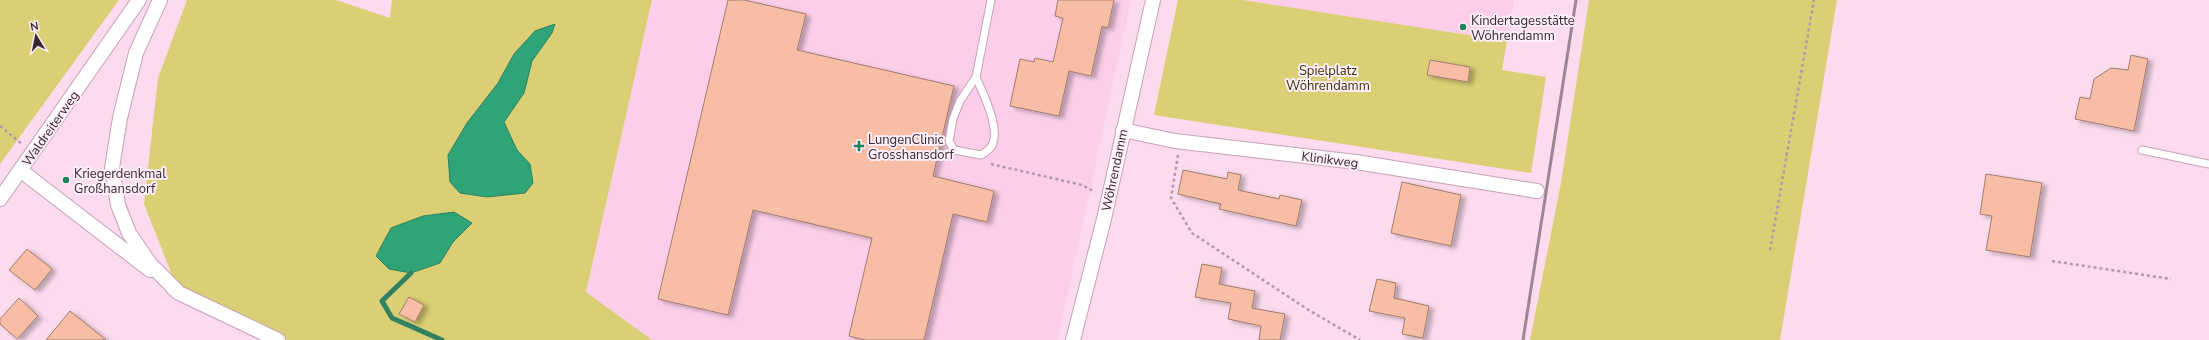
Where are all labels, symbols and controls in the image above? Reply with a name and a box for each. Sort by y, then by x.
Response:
place label: Kindertagesstätte Wöhrendamm [1471,12,1575,45]
north arrow [16,16,56,56]
text: N [29,19,40,35]
marker: Kindertagesstätte Wöhrendamm [1458,22,1468,32]
park label: Spielplatz Wöhrendamm [1286,62,1370,95]
street label: Waldreiterweg [18,87,83,170]
street label: Wöhrendamm [1097,127,1132,213]
place label: LungenClinic Grosshansdorf [868,131,954,164]
marker: LungenClinic Grosshansdorf [853,140,865,152]
street label: Klinikweg [1300,148,1359,172]
place label: Kriegerdenkmal Großhansdorf [74,165,166,198]
marker: Kriegerdenkmal Großhansdorf [61,175,71,185]

